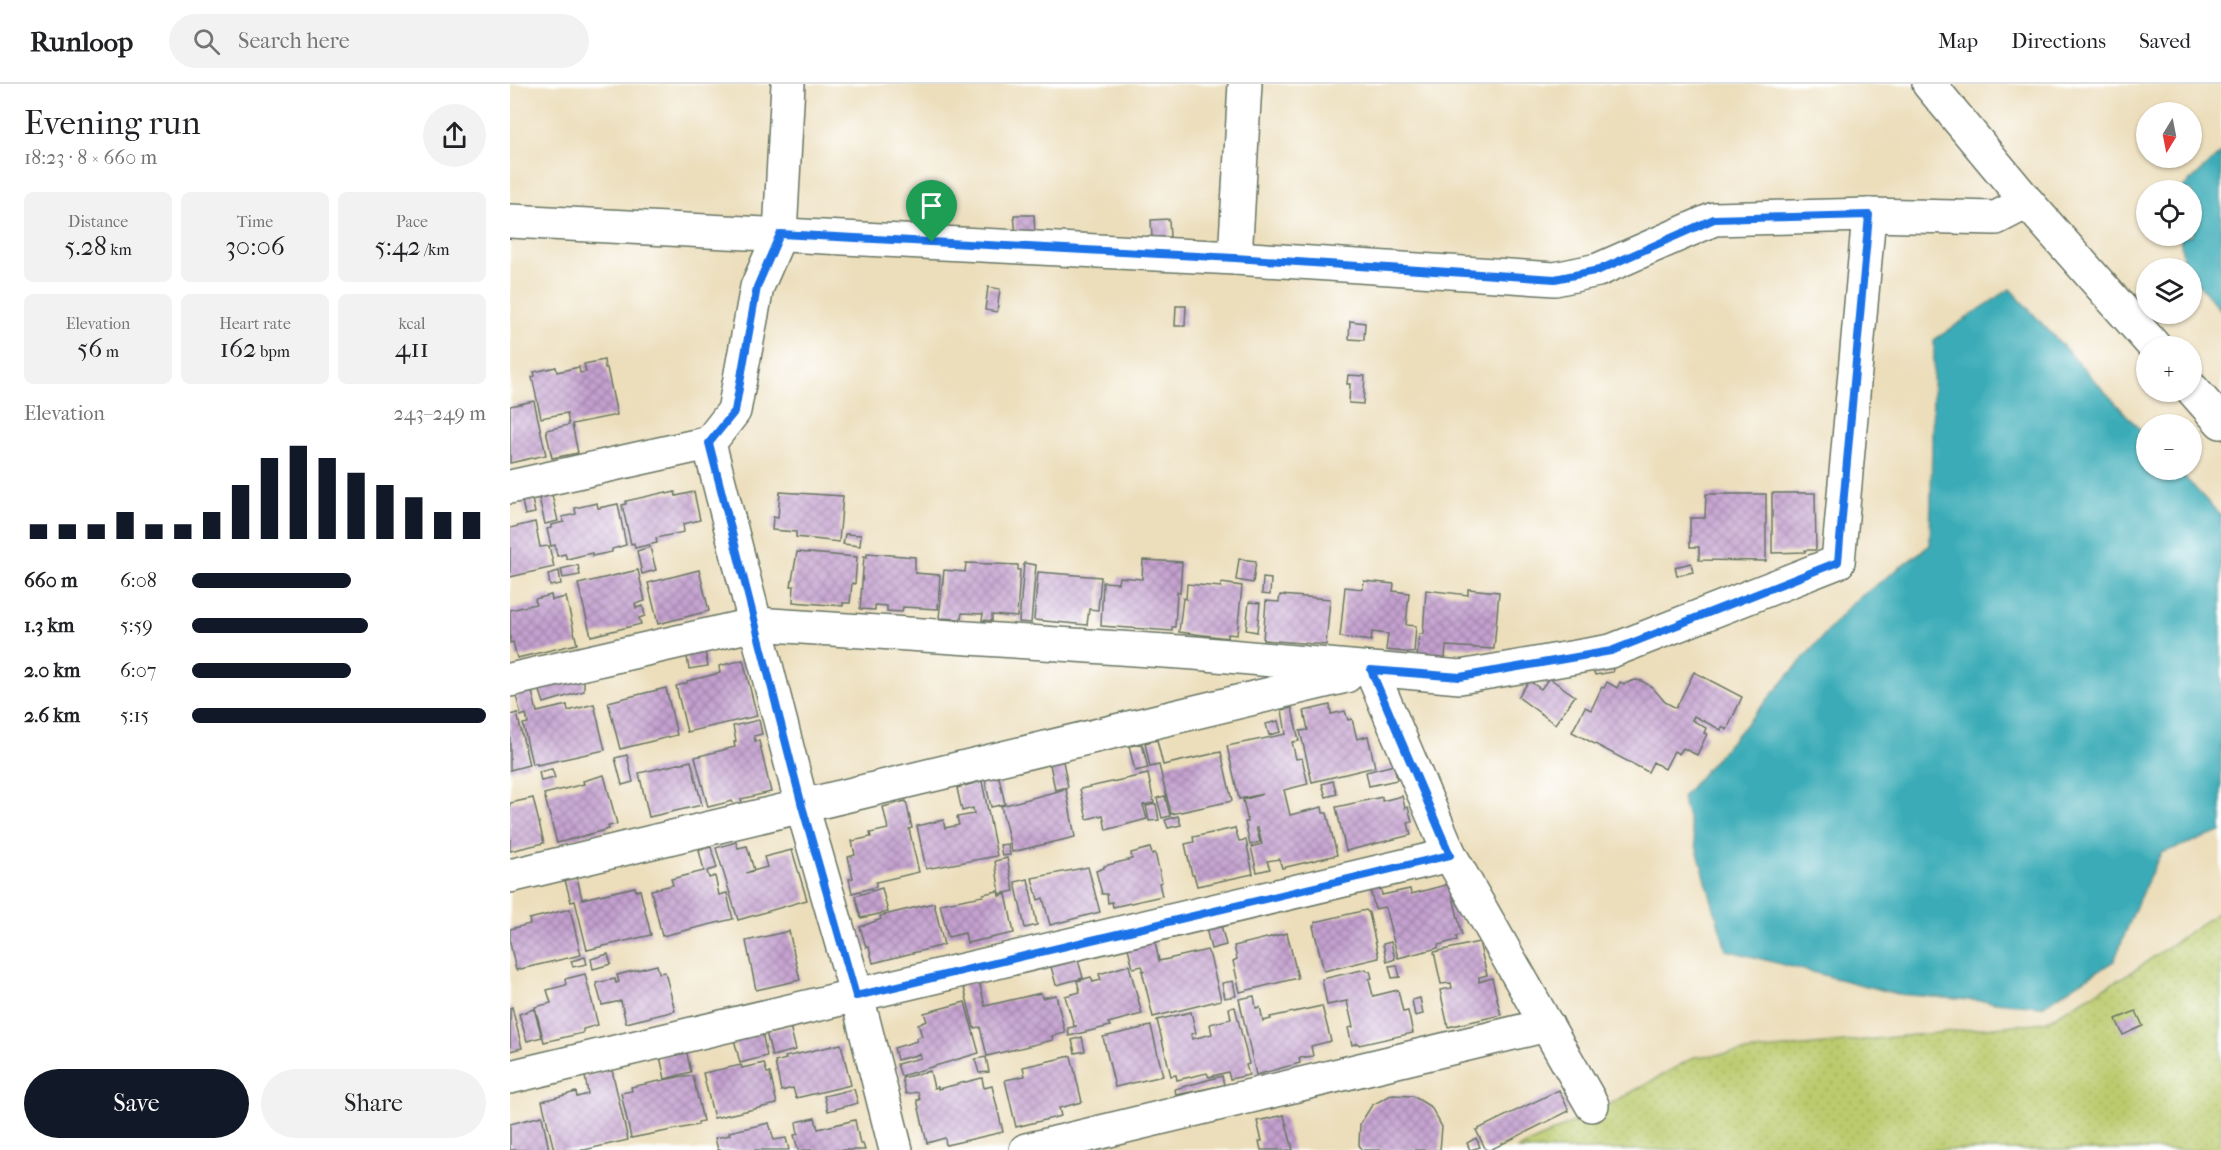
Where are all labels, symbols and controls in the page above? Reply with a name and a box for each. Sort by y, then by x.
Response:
search box [169,14,589,68]
text: Runloop [30,25,133,58]
icon: search [190,25,223,58]
text: Search here [238,28,350,54]
text: Map [1938,29,1978,53]
text: Directions [2011,29,2106,53]
text: Saved [2139,29,2191,53]
north arrow [2136,102,2202,168]
map controls [2136,102,2202,480]
text: Evening run [24,104,201,143]
button: share [423,104,486,167]
text: 18:23 · 8 × 660 m [24,146,157,169]
pin [906,180,957,242]
button: locate [2136,180,2202,246]
icon: arrive [915,189,948,222]
text: Distance [68,212,128,231]
text: Time [237,212,273,231]
text: Pace [396,212,428,231]
text: 5.28 [64,231,107,262]
text: 30:06 [225,231,285,262]
text: 5:42 [374,231,421,262]
text: km [107,240,132,259]
text: /km [421,240,450,259]
button: layers [2136,258,2202,324]
text: Elevation [66,314,130,333]
text: Heart rate [219,314,291,333]
text: kcal [399,314,425,333]
text: 56 [77,333,102,364]
text: 162 [220,333,256,364]
text: 411 [395,333,429,364]
button: + [2136,336,2202,402]
text: m [102,342,119,361]
text: bpm [256,342,290,361]
text: Elevation [24,402,105,425]
text: 243–249 m [393,402,486,425]
button: − [2136,414,2202,480]
text: 660 m [24,569,78,592]
text: 6:08 [120,569,157,592]
text: 1.3 km [24,614,74,637]
text: 5:59 [120,614,153,637]
text: 2.0 km [24,659,80,682]
text: 6:07 [120,659,156,682]
text: 2.6 km [24,704,80,727]
text: 5:15 [120,704,149,727]
button: Save [24,1069,249,1138]
button: Share [261,1069,486,1138]

